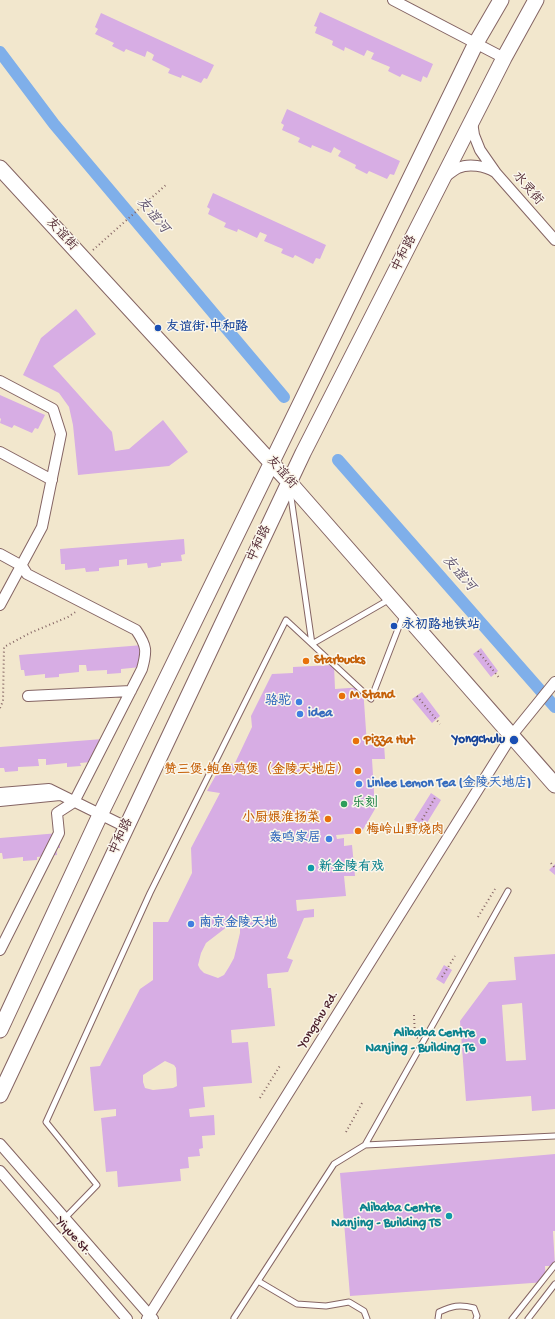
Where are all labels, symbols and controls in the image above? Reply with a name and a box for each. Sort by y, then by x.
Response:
street label: 水灵街 [508,169,546,209]
water label: 友谊河 [132,195,172,237]
street label: 友谊街 [42,215,80,255]
street label: 中和路 [389,233,421,275]
place label: 友谊街·中和路 [166,320,248,336]
marker: 友谊街·中和路 [153,323,163,333]
street label: 友谊街 [262,453,300,493]
street label: 中和路 [245,523,275,565]
water label: 友谊河 [438,553,478,595]
place label: 永初路地铁站 [402,618,480,634]
marker: 永初路地铁站 [389,621,399,631]
place label: Starbucks [314,653,365,669]
marker: Starbucks [301,656,311,666]
place label: M Stand [350,688,394,704]
marker: M Stand [337,691,347,701]
place label: 骆驼 [265,694,291,710]
marker: 骆驼 [294,697,304,707]
place label: idea [308,706,332,722]
marker: idea [295,709,305,719]
place label: Yongchulu [452,732,505,748]
place label: Pizza Hut [364,733,415,749]
marker: Yongchulu [508,734,520,746]
marker: Pizza Hut [351,736,361,746]
place label: 赞三煲·鲍鱼鸡煲（金陵天地店） [164,763,350,779]
marker: 赞三煲·鲍鱼鸡煲（金陵天地店） [353,766,363,776]
place label: Linlee Lemon Tea (金陵天地店) [367,776,531,792]
marker: Linlee Lemon Tea (金陵天地店) [354,779,364,789]
place label: 乐刻 [352,796,378,812]
marker: 乐刻 [339,799,349,809]
place label: 小厨娘淮扬菜 [242,811,320,827]
marker: 小厨娘淮扬菜 [323,814,333,824]
street label: 中和路 [107,816,137,858]
place label: 梅岭山野烧肉 [366,823,444,839]
marker: 梅岭山野烧肉 [353,826,363,836]
place label: 轰鸣家居 [269,831,321,847]
marker: 轰鸣家居 [324,834,334,844]
place label: 新金陵有戏 [319,860,384,876]
marker: 新金陵有戏 [306,863,316,873]
place label: 南京金陵天地 [199,916,277,932]
marker: 南京金陵天地 [186,919,196,929]
street label: Yongchu Rd. [295,988,343,1052]
place label: Alibaba Centre Nanjing - Building T6 [366,1026,475,1057]
marker: Alibaba Centre Nanjing - Building T6 [478,1036,488,1046]
place label: Alibaba Centre Nanjing - Building T5 [331,1201,441,1232]
marker: Alibaba Centre Nanjing - Building T5 [444,1211,454,1221]
street label: Yiyue St. [52,1214,94,1260]

